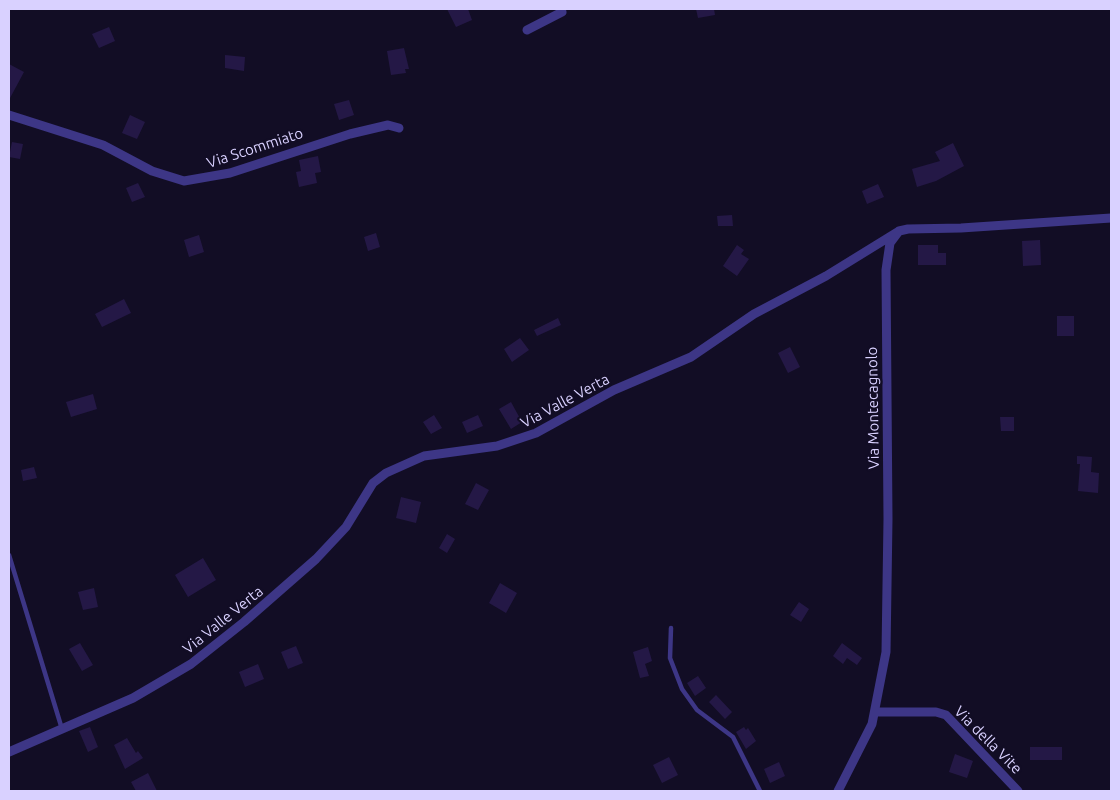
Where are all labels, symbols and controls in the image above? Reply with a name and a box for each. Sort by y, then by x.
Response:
street label: Via Scommiato [205,124,305,172]
street label: Via Montecagnolo [863,347,883,469]
street label: Via Valle Verta [518,370,612,432]
street label: Via Valle Verta [179,582,267,658]
street label: Via della Vite [950,702,1026,778]

